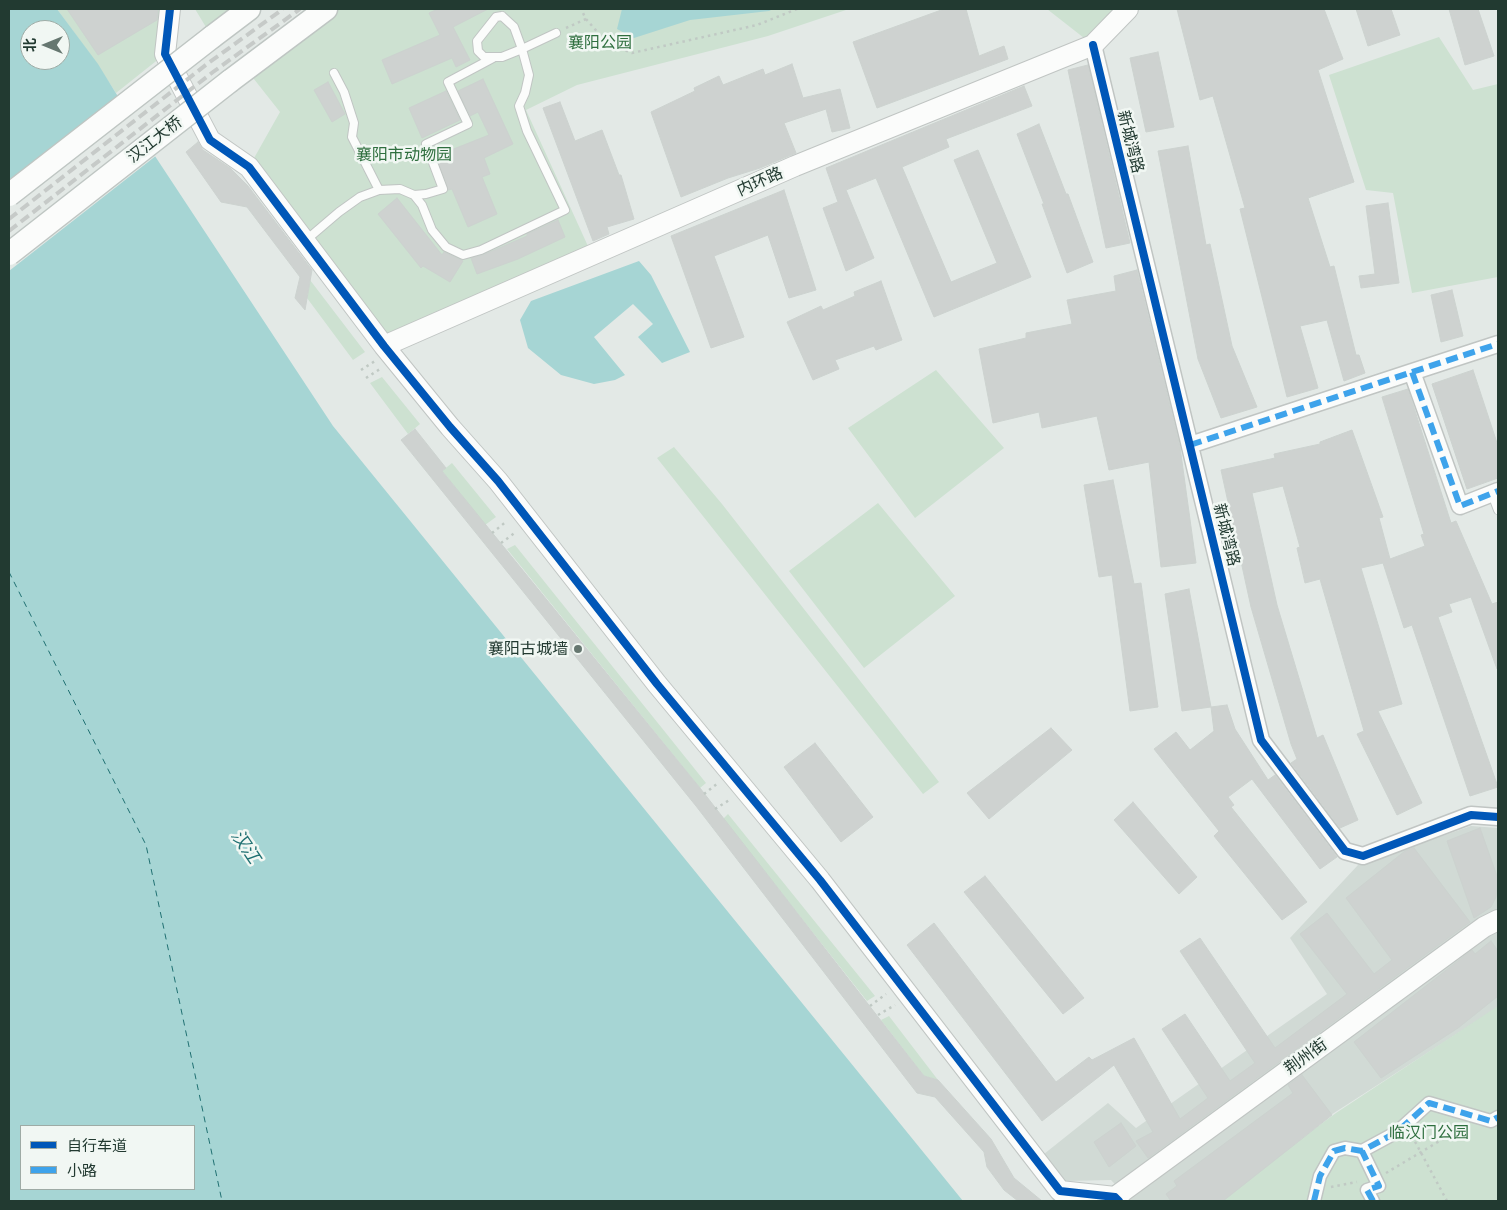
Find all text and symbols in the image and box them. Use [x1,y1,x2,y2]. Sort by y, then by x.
north arrow [20,20,70,70]
park label: 襄阳公园 [568,33,632,53]
text: 北 [22,38,39,52]
street label: 新城湾路 [1113,109,1147,175]
street label: 汉江大桥 [124,113,186,167]
park label: 襄阳市动物园 [356,145,452,165]
street label: 内环路 [734,163,786,201]
street label: 新城湾路 [1209,502,1243,568]
place label: 襄阳古城墙 [488,639,568,659]
marker: 襄阳古城墙 [572,643,584,655]
water label: 汉江 [226,826,264,868]
street label: 荆州街 [1281,1035,1331,1079]
park label: 临汉门公园 [1389,1123,1469,1143]
legend [20,1125,195,1190]
text: 自行车道 [67,1137,127,1155]
text: 小路 [67,1162,97,1180]

